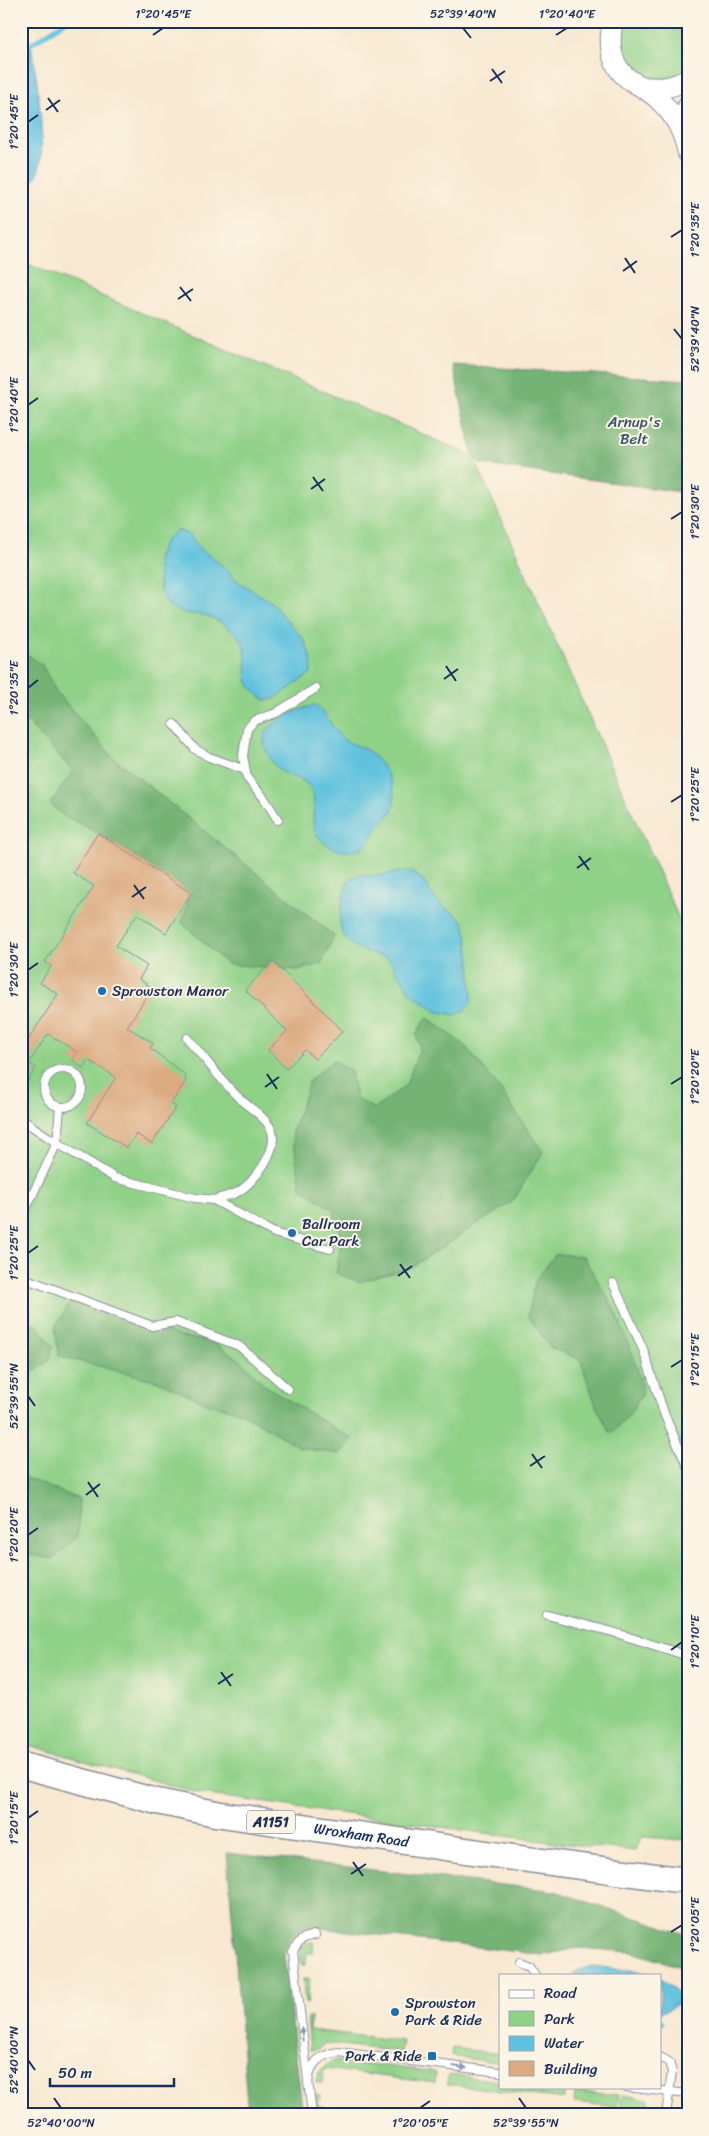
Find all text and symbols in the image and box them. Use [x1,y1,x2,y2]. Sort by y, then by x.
text: 1°20'45"E [135,3,192,25]
text: 52°39'40"N [430,3,497,25]
text: 1°20'40"E [539,3,596,25]
text: 1°20'45"E [3,93,25,150]
text: 1°20'35"E [684,201,706,257]
text: 52°39'40"N [684,305,706,372]
text: 1°20'40"E [3,376,25,433]
park label: Arnup's Belt [607,409,660,452]
text: 1°20'30"E [684,483,706,540]
text: 1°20'35"E [3,659,25,715]
text: 1°20'25"E [684,766,706,823]
text: 1°20'30"E [3,941,25,998]
place label: Sprowston Manor [112,978,229,1004]
marker: Sprowston Manor [96,985,108,997]
text: 1°20'20"E [684,1048,706,1105]
place label: Ballroom Car Park [302,1211,361,1254]
text: 1°20'25"E [3,1224,25,1281]
marker: Ballroom Car Park [286,1227,298,1239]
text: 1°20'15"E [684,1332,706,1387]
text: 52°39'55"N [3,1362,25,1429]
text: 1°20'20"E [3,1506,25,1563]
text: 1°20'10"E [684,1614,706,1669]
text: 1°20'15"E [3,1790,25,1845]
road number: A1151 [247,1810,295,1834]
street label: Wroxham Road [312,1815,412,1855]
text: 1°20'05"E [684,1896,706,1953]
legend [499,1974,662,2088]
text: Road [544,1980,577,2006]
place label: Sprowston Park & Ride [405,1990,482,2033]
marker: Sprowston Park & Ride [389,2006,401,2018]
text: Park [544,2006,575,2032]
text: 52°40'00"N [3,2026,25,2094]
one-way arrow [298,2026,306,2042]
text: Water [544,2030,584,2056]
place label: Park & Ride [345,2043,422,2069]
marker: Park & Ride [426,2050,438,2062]
scale bar [50,2056,174,2088]
text: Building [544,2056,598,2082]
text: 50 m [58,2060,93,2086]
one-way arrow [453,2063,469,2071]
text: 52°40'00"N [27,2112,95,2134]
text: 1°20'05"E [392,2112,449,2134]
text: 52°39'55"N [493,2112,560,2134]

